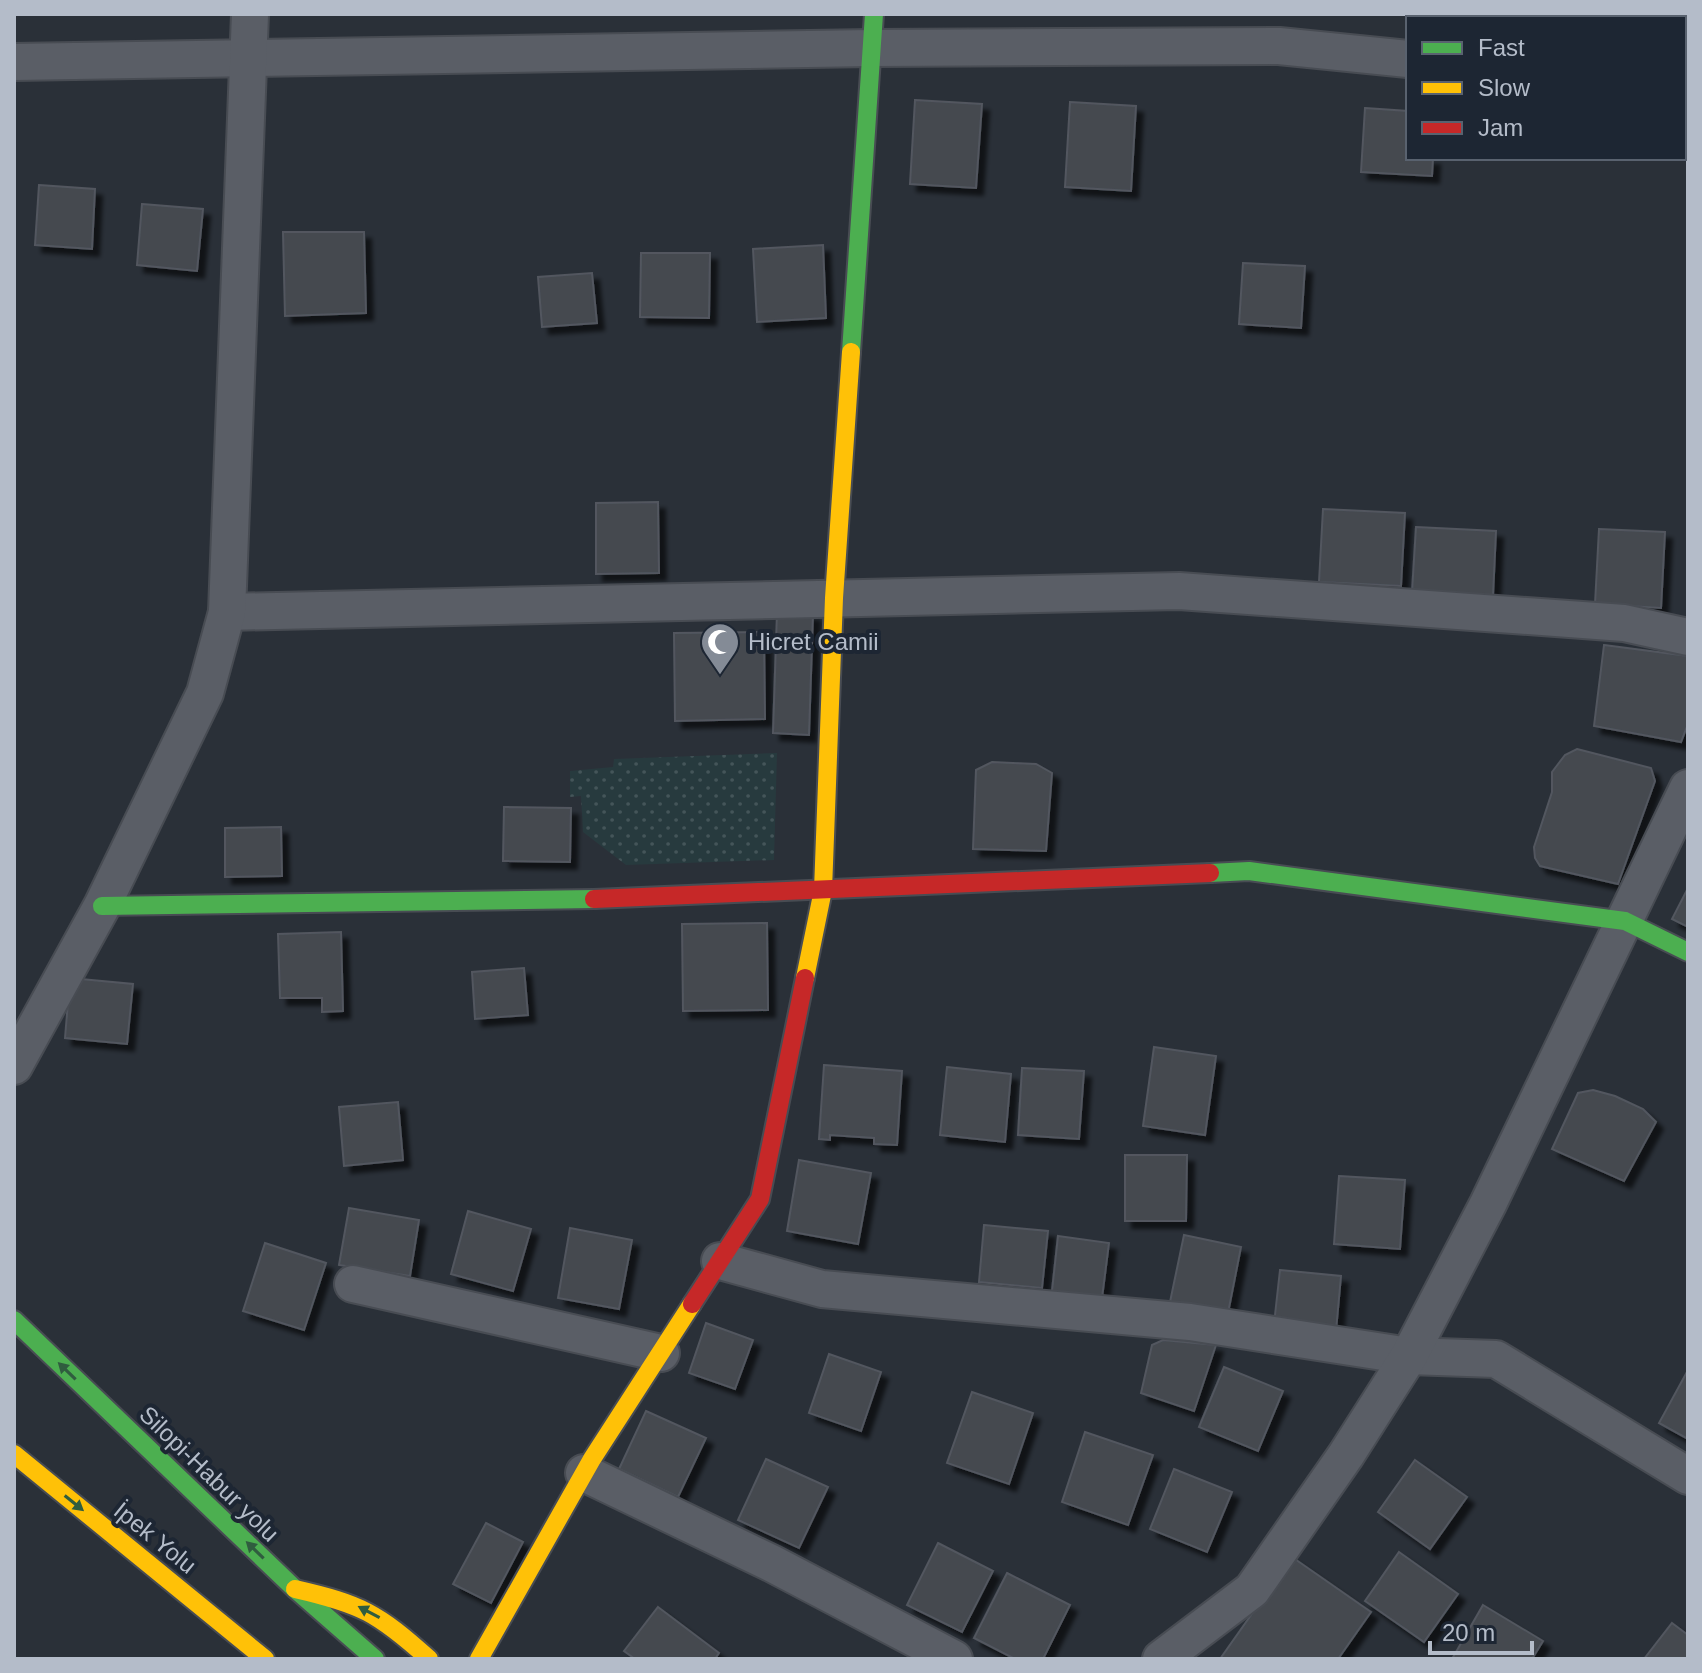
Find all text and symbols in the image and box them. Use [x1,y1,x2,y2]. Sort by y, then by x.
legend [1406,16,1686,160]
text: Fast [1478,34,1525,61]
text: Slow [1478,74,1531,101]
text: Jam [1478,114,1523,141]
mosque icon: Hicret Camii [699,621,741,676]
place label: Hicret Camii [748,628,879,655]
one-way arrow [58,1362,77,1380]
street label: Silopi-Habur yolu [134,1400,284,1547]
one-way arrow [64,1494,84,1511]
street label: İpek Yolu [109,1496,202,1579]
one-way arrow [246,1542,265,1560]
one-way arrow [357,1605,380,1618]
scale bar [1430,1605,1532,1655]
text: 20 m [1442,1619,1495,1646]

